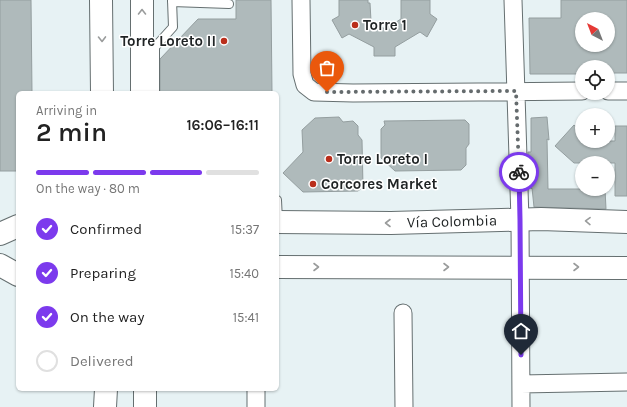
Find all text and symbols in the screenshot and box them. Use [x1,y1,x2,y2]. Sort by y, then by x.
one-way arrow [138,9,146,15]
north arrow [575,12,615,52]
map controls [575,12,615,196]
place label: Torre 1 [363,16,407,34]
marker: Torre 1 [350,20,360,30]
place label: Torre Loreto II [120,32,216,50]
one-way arrow [98,36,106,42]
marker: Torre Loreto II [219,36,229,46]
pin [310,51,344,92]
icon: bag [316,57,338,79]
button: locate [575,60,615,100]
text: Arriving in [36,103,97,118]
button: + [575,108,615,148]
text: 16:06–16:11 [186,116,259,134]
text: 2 min [36,117,107,148]
place label: Torre Loreto I [337,150,428,168]
courier [499,152,539,192]
marker: Torre Loreto I [324,154,334,164]
button: − [575,156,615,196]
icon: bike [508,161,530,183]
place label: Corcores Market [321,175,437,193]
marker: Corcores Market [308,179,318,189]
text: On the way · 80 m [36,181,140,196]
street label: Vía Colombia [407,211,497,232]
one-way arrow [585,216,591,225]
icon: check [36,218,58,240]
one-way arrow [385,219,391,227]
text: Confirmed [70,220,142,238]
text: 15:37 [231,222,259,237]
icon: check [36,262,58,284]
one-way arrow [313,263,319,271]
one-way arrow [443,263,449,271]
one-way arrow [573,263,579,271]
text: Preparing [70,264,136,282]
text: 15:40 [229,266,259,281]
icon: check [36,306,58,328]
text: On the way [70,308,144,326]
text: 15:41 [233,310,259,325]
pin [504,314,538,355]
icon: home [510,320,532,342]
text: Delivered [70,352,134,370]

